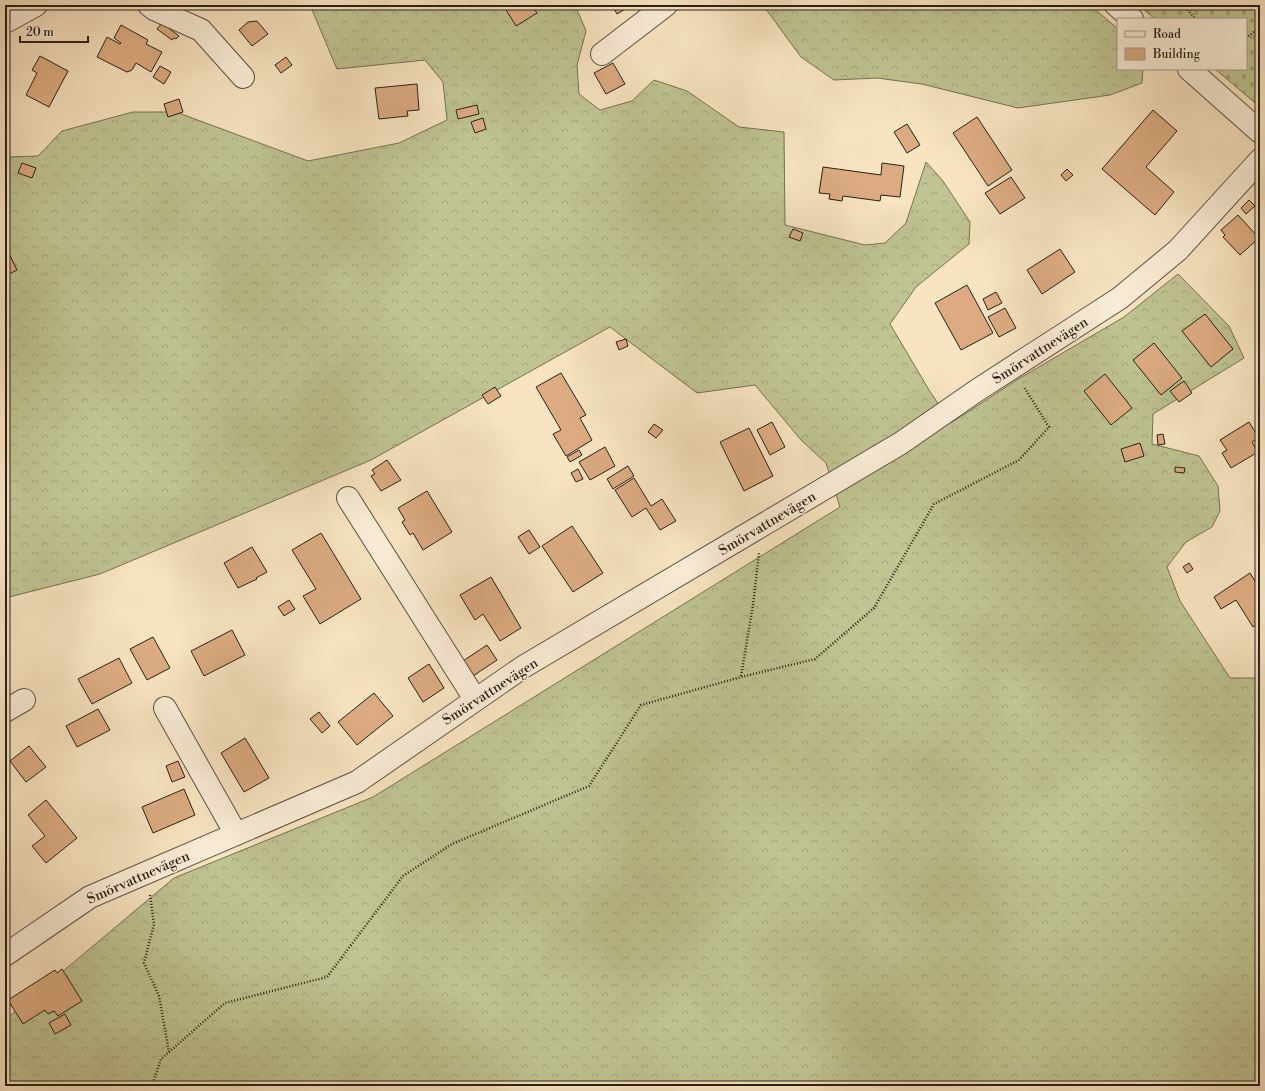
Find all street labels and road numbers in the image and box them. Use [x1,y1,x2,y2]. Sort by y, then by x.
street label: Smörvattnevägen [989,313,1092,388]
street label: Smörvattnevägen [716,487,820,560]
street label: Smörvattnevägen [439,654,542,729]
street label: Smörvattnevägen [84,847,193,909]

